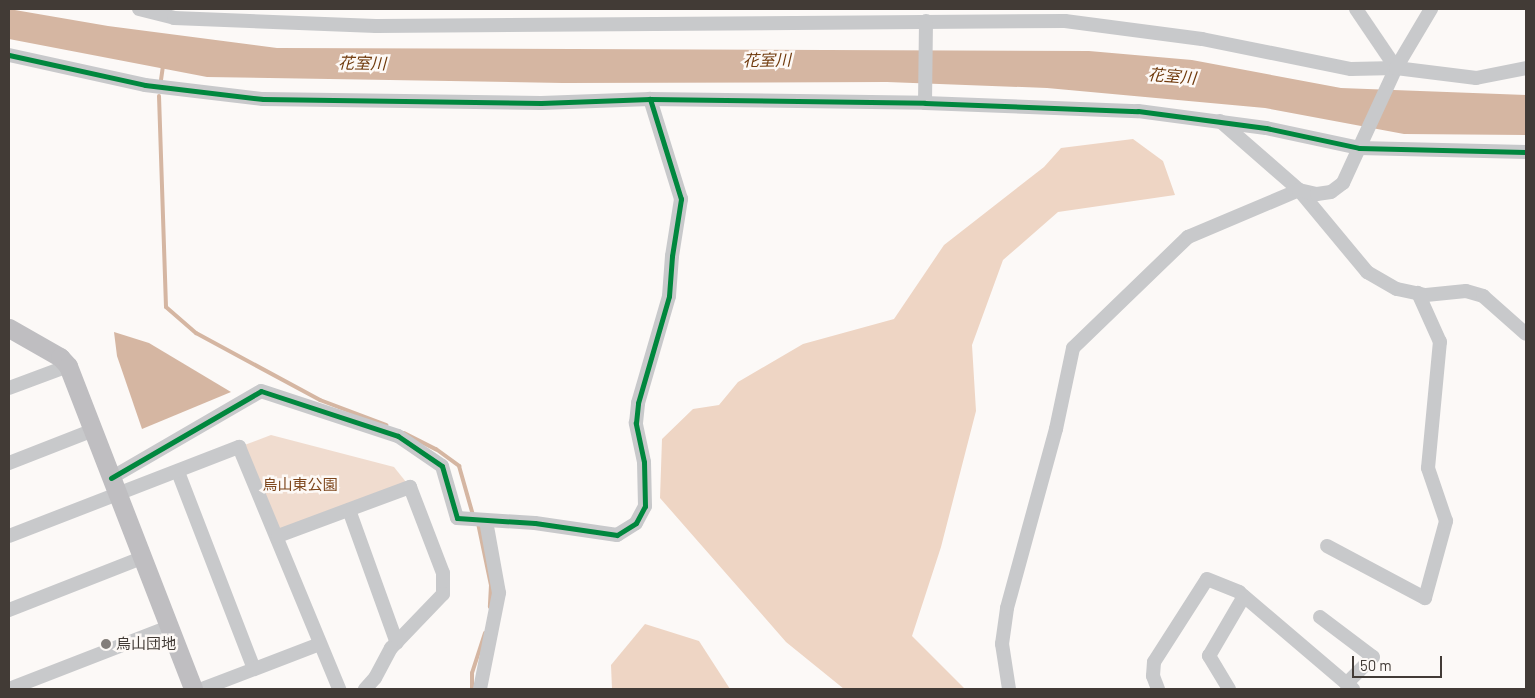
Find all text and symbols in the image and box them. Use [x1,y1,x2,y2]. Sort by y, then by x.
water label: 花室川 [743,50,791,70]
water label: 花室川 [338,53,386,73]
water label: 花室川 [1147,64,1197,88]
park label: 烏山東公園 [263,476,337,494]
place label: 烏山団地 [116,635,176,653]
marker: 烏山団地 [100,638,112,650]
scale bar [1355,646,1445,678]
text: 50 m [1360,656,1392,674]

